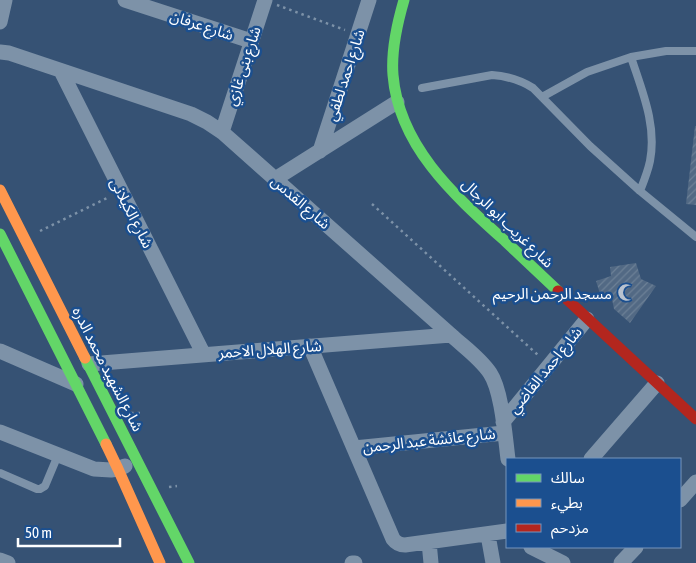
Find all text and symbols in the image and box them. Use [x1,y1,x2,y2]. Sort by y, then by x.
street label: شارع عرفان [167,7,236,47]
street label: شارع بنى غازي [222,24,268,109]
street label: شارع احمد لطفي [322,27,372,124]
street label: شارع القدس [266,172,334,235]
street label: شارع الكيلانى [104,175,157,253]
street label: شارع غريب ابو الرجال [456,175,557,274]
mosque icon: مسجد الرحمن الرحيم [616,283,636,303]
place label: مسجد الرحمن الرحيم [493,285,612,305]
street label: شارع الشهيد محمد الدره [66,304,147,436]
street label: شارع احمد القاضي [505,323,588,419]
street label: شارع الهلال الاحمر [217,337,323,365]
street label: شارع عائشة عبد الرحمن [362,425,497,459]
legend [506,458,681,548]
text: سالك [551,469,585,486]
text: بطيء [551,494,583,514]
scale bar [18,516,120,548]
text: مزدحم [551,519,589,539]
text: 50 m [25,524,52,541]

